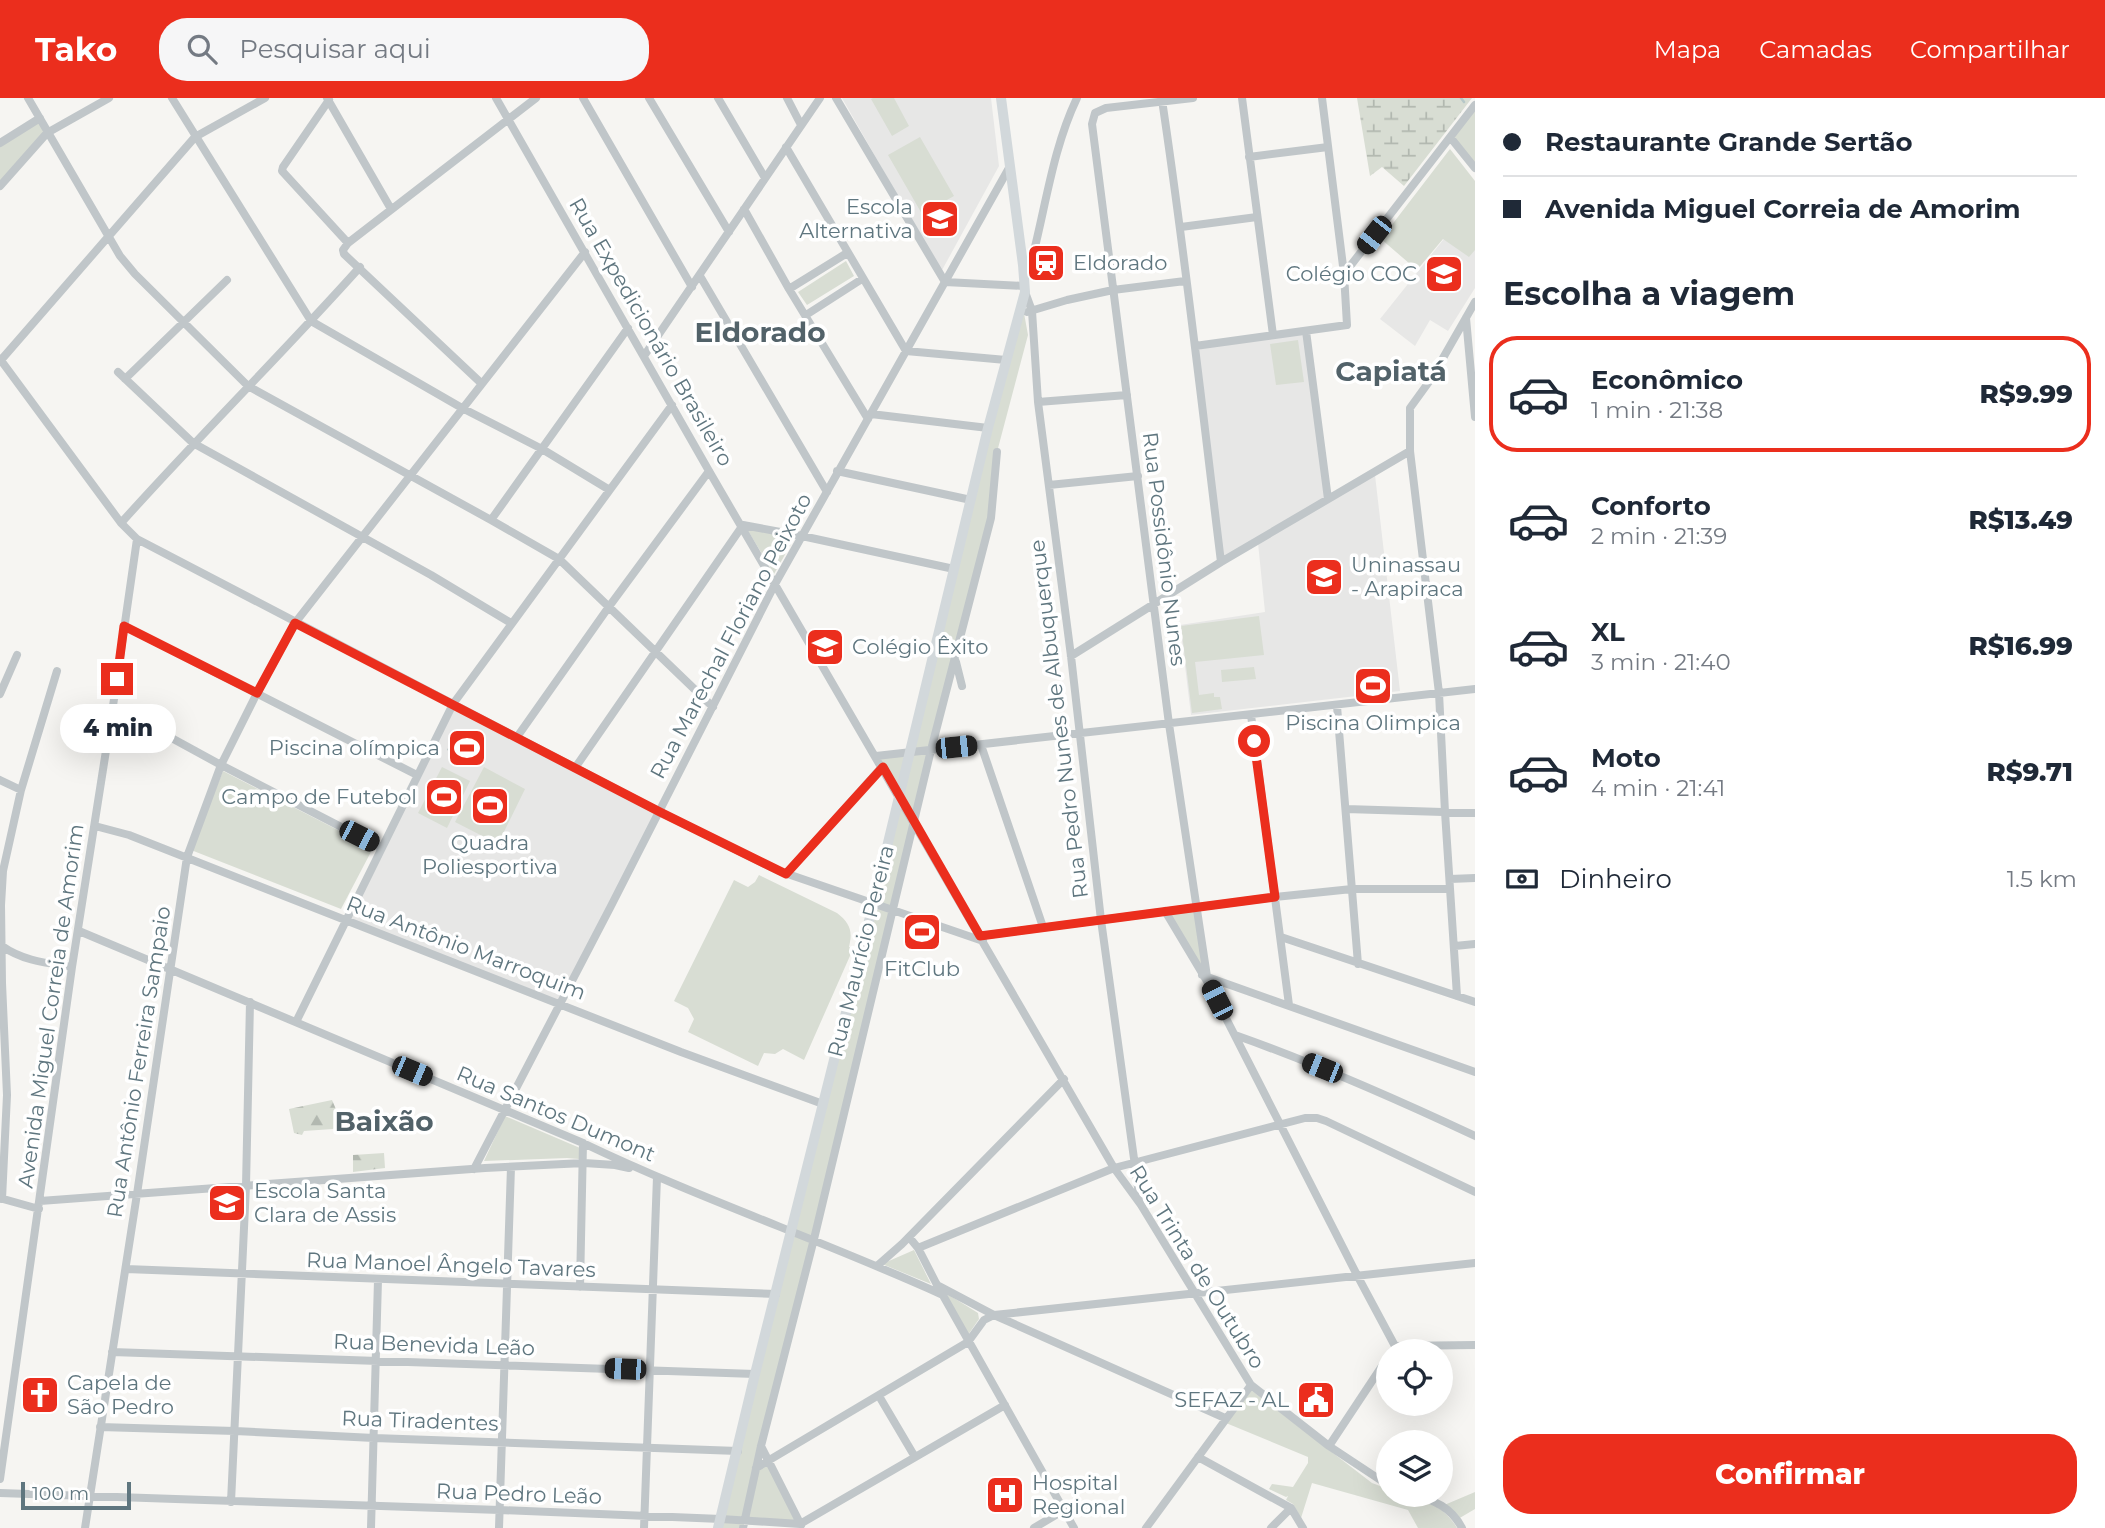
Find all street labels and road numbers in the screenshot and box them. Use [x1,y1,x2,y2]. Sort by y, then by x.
street label: Rua Expedicionário Brasileiro [564,193,739,470]
street label: Rua Possidônio Nunes [1138,431,1191,667]
street label: Rua Marechal Floriano Peixoto [644,489,817,783]
street label: Rua Pedro Nunes de Albuquerque [1024,538,1093,900]
street label: Avenida Miguel Correia de Amorim [13,822,88,1190]
street label: Rua Maurício Pereira [822,842,899,1059]
street label: Rua Antônio Marroquim [343,890,589,1005]
street label: Rua Antônio Ferreira Sampaio [102,904,175,1219]
street label: Rua Santos Dumont [453,1060,659,1167]
street label: Rua Trinta de Outubro [1124,1160,1270,1373]
street label: Rua Manoel Ângelo Tavares [306,1247,596,1282]
street label: Rua Benevida Leão [333,1328,535,1361]
street label: Rua Tiradentes [341,1405,499,1436]
street label: Rua Pedro Leão [436,1478,602,1509]

